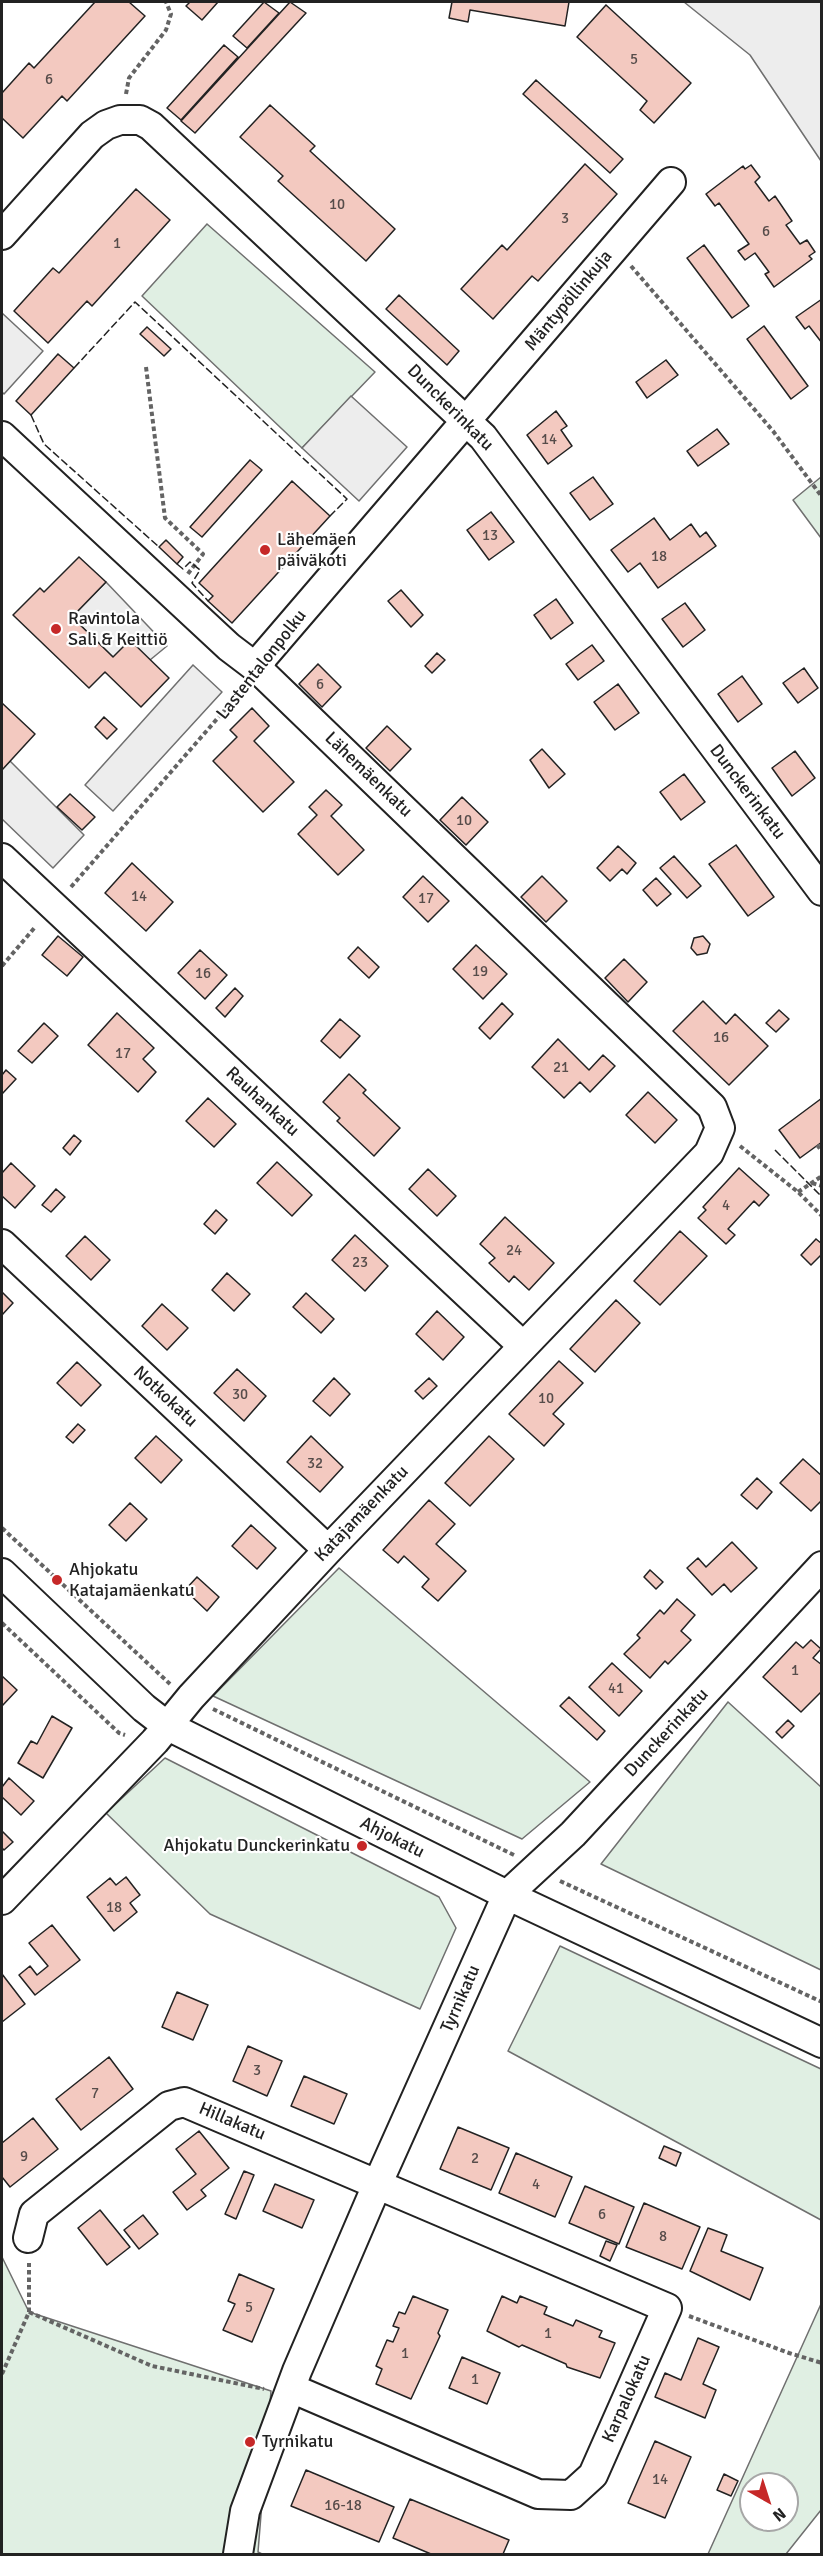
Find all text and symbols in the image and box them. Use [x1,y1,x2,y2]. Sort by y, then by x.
house number: 5 [630,51,638,69]
house number: 6 [45,71,53,89]
house number: 10 [329,196,345,214]
house number: 3 [561,210,569,228]
house number: 6 [762,223,770,241]
house number: 1 [113,235,121,253]
street label: Mäntypöllinkuja [521,246,617,356]
street label: Dunckerinkatu [402,360,498,456]
house number: 14 [541,431,557,449]
house number: 13 [482,527,498,545]
place label: Lähemäen päiväkoti [277,529,356,572]
marker: Lähemäen päiväkoti [258,543,272,557]
house number: 18 [651,548,667,566]
street label: Lastentalonpolku [212,606,312,724]
place label: Ravintola Sali & Keittiö [68,608,168,650]
marker: Ravintola Sali & Keittiö [49,622,63,636]
house number: 6 [316,676,324,694]
street label: Lähemäenkatu [320,728,416,822]
street label: Dunckerinkatu [704,740,790,844]
house number: 10 [456,812,472,830]
house number: 14 [131,888,147,906]
house number: 17 [418,890,434,908]
house number: 19 [472,963,488,981]
house number: 16 [195,965,211,983]
house number: 16 [713,1029,729,1047]
house number: 17 [115,1045,131,1063]
house number: 21 [553,1059,569,1077]
street label: Rauhankatu [221,1063,303,1141]
house number: 4 [722,1197,730,1215]
house number: 24 [506,1242,522,1260]
house number: 23 [352,1254,368,1272]
street label: Notkokatu [128,1362,202,1432]
house number: 30 [232,1386,248,1404]
house number: 10 [538,1390,554,1408]
house number: 32 [307,1455,323,1473]
street label: Katajamäenkatu [311,1461,413,1567]
place label: Ahjokatu Katajamäenkatu [69,1559,195,1602]
marker: Ahjokatu Katajamäenkatu [50,1573,64,1587]
house number: 1 [791,1662,799,1680]
house number: 41 [608,1680,624,1698]
street label: Dunckerinkatu [620,1684,714,1782]
street label: Ahjokatu [356,1813,428,1863]
place label: Ahjokatu Dunckerinkatu [164,1835,350,1857]
marker: Ahjokatu Dunckerinkatu [355,1839,369,1853]
house number: 18 [106,1899,122,1917]
street label: Tyrnikatu [437,1962,485,2036]
house number: 3 [253,2062,261,2080]
house number: 7 [91,2085,99,2103]
street label: Hillakatu [195,2098,269,2146]
house number: 9 [20,2148,28,2166]
house number: 2 [471,2150,479,2168]
house number: 4 [532,2176,540,2194]
house number: 6 [598,2206,606,2224]
house number: 8 [659,2228,667,2246]
house number: 5 [245,2299,253,2317]
house number: 1 [544,2325,552,2343]
house number: 1 [401,2345,409,2363]
street label: Karpalokatu [598,2352,656,2446]
house number: 1 [471,2371,479,2389]
place label: Tyrnikatu [262,2431,333,2453]
marker: Tyrnikatu [243,2435,257,2449]
house number: 14 [652,2471,668,2489]
north arrow [739,2472,799,2532]
house number: 16-18 [324,2497,362,2515]
text: N [768,2503,790,2526]

